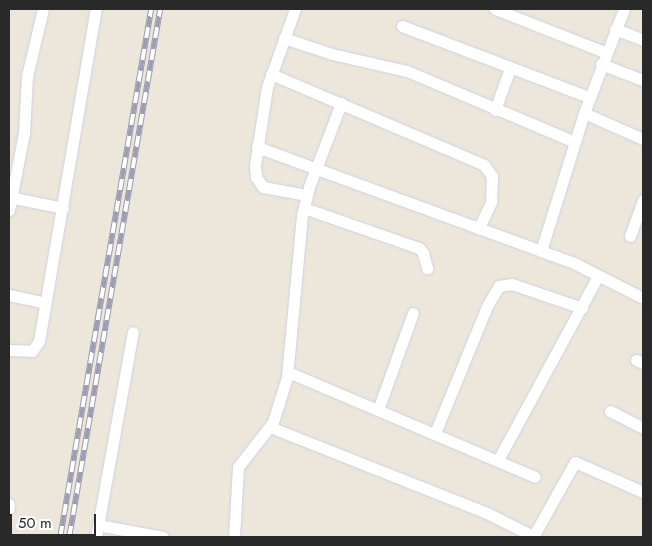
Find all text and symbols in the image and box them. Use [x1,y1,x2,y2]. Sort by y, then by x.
scale bar [12,504,99,536]
text: 50 m [18,512,52,534]

